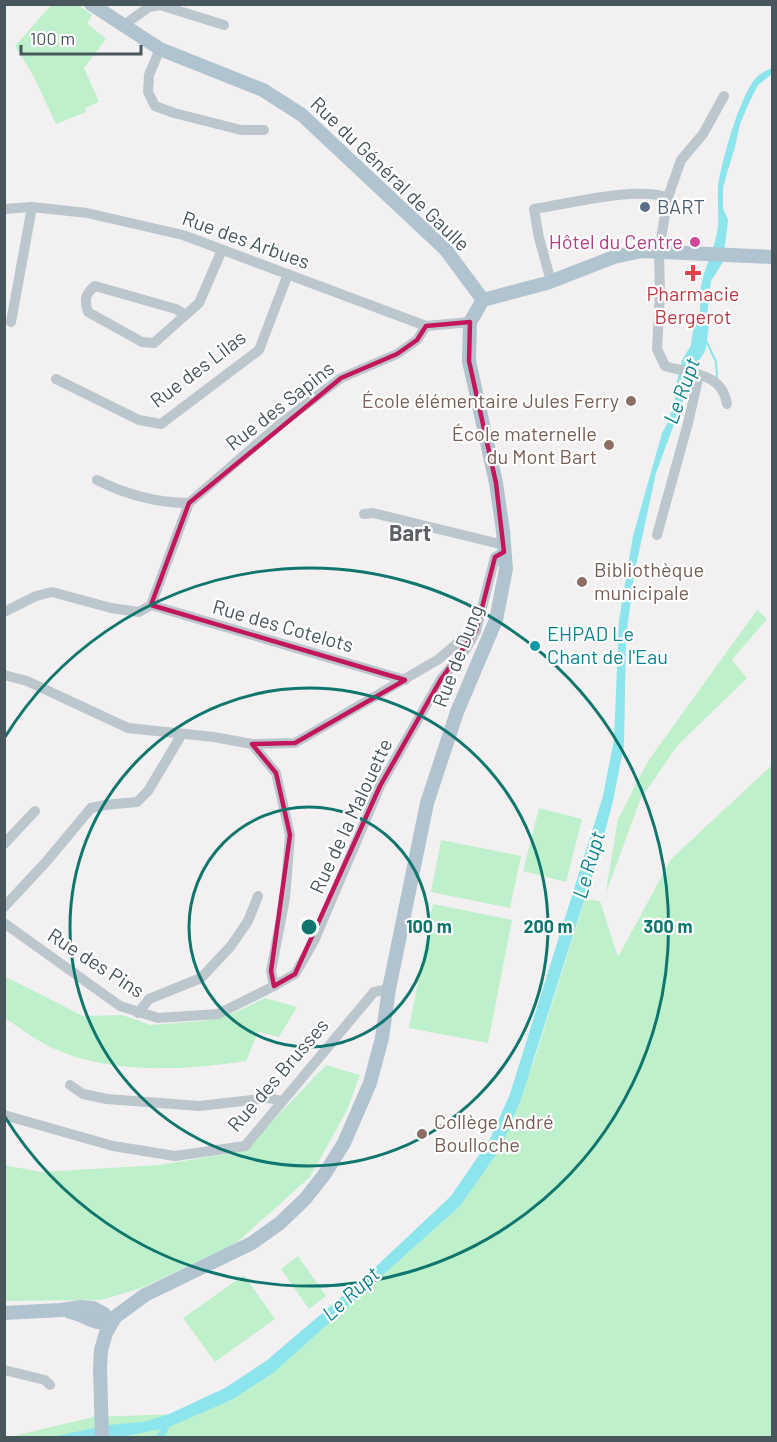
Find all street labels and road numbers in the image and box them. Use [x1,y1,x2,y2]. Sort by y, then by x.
street label: Rue du Général de Gaulle [306,91,475,256]
street label: Rue des Arbues [179,205,313,273]
street label: Rue des Lilas [145,324,250,412]
street label: Rue des Sapins [220,355,338,455]
street label: Rue des Cotelots [210,593,357,657]
street label: Rue de Dung [427,601,488,710]
street label: Rue de la Malouette [304,734,397,897]
street label: Rue des Pins [44,922,149,1002]
street label: Rue des Brusses [222,1013,333,1136]

